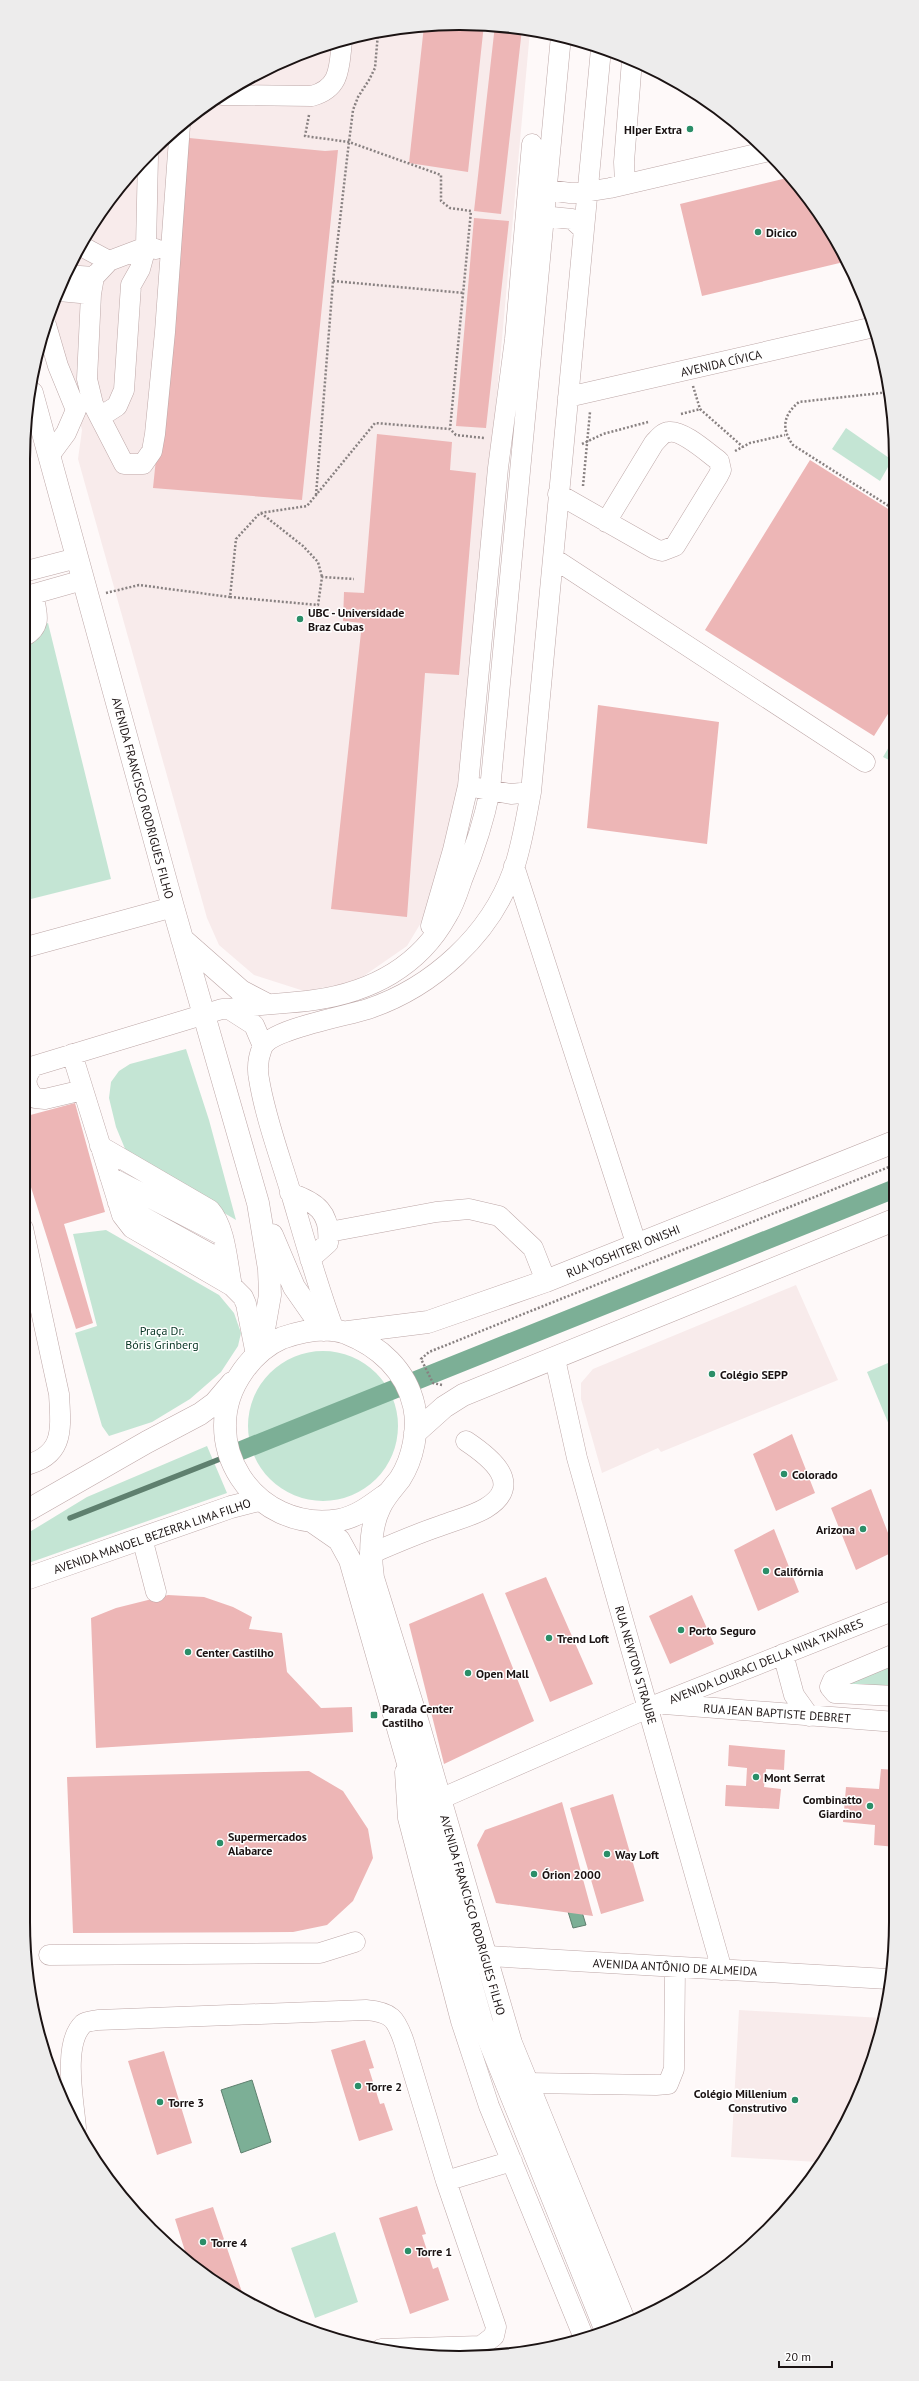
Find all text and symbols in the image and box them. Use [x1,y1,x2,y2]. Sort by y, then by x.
place label: HIper Extra [624,122,682,137]
marker: HIper Extra [685,124,695,134]
place label: Dicico [766,225,797,240]
marker: Dicico [753,227,763,237]
street label: AVENIDA CÍVICA [679,346,763,380]
place label: UBC - Universidade Braz Cubas [308,605,404,634]
marker: UBC - Universidade Braz Cubas [295,614,305,624]
street label: AVENIDA FRANCISCO RODRIGUES FILHO [109,696,177,900]
street label: RUA YOSHITERI ONISHI [564,1221,682,1281]
park label: Praça Dr. Bóris Grinberg [125,1323,199,1352]
place label: Colégio SEPP [720,1367,788,1382]
marker: Colégio SEPP [707,1369,717,1379]
place label: Colorado [792,1467,838,1482]
marker: Colorado [779,1469,789,1479]
street label: AVENIDA MANOEL BEZERRA LIMA FILHO [51,1495,253,1577]
place label: Arizona [816,1522,855,1537]
marker: Arizona [858,1524,868,1534]
place label: Califórnia [774,1564,824,1579]
marker: Califórnia [761,1566,771,1576]
street label: RUA NEWTON STRAUBE [612,1604,660,1726]
street label: AVENIDA LOURACI DELLA NINA TAVARES [667,1615,865,1707]
place label: Porto Seguro [689,1623,757,1638]
marker: Porto Seguro [676,1625,686,1635]
place label: Trend Loft [557,1631,610,1646]
marker: Trend Loft [544,1633,554,1643]
place label: Center Castilho [196,1645,274,1660]
marker: Center Castilho [183,1647,193,1657]
place label: Open Mall [476,1666,529,1681]
marker: Open Mall [463,1668,473,1678]
street label: RUA JEAN BAPTISTE DEBRET [703,1700,852,1726]
place label: Parada Center Castilho [382,1701,454,1730]
marker: Parada Center Castilho [369,1710,379,1720]
place label: Mont Serrat [764,1770,826,1785]
marker: Mont Serrat [751,1772,761,1782]
place label: Combinatto Giardino [803,1792,863,1821]
marker: Combinatto Giardino [865,1801,875,1811]
street label: AVENIDA FRANCISCO RODRIGUES FILHO [437,1813,509,2017]
place label: Supermercados Alabarce [228,1829,307,1858]
marker: Supermercados Alabarce [215,1838,225,1848]
place label: Way Loft [615,1847,660,1862]
marker: Way Loft [602,1849,612,1859]
place label: Órion 2000 [542,1867,601,1882]
marker: Órion 2000 [529,1869,539,1879]
street label: AVENIDA ANTÔNIO DE ALMEIDA [592,1955,758,1979]
place label: Torre 2 [366,2079,402,2094]
marker: Torre 2 [353,2081,363,2091]
place label: Colégio Millenium Construtivo [694,2086,788,2115]
place label: Torre 3 [168,2095,204,2110]
marker: Colégio Millenium Construtivo [790,2095,800,2105]
marker: Torre 3 [155,2097,165,2107]
place label: Torre 4 [211,2235,247,2250]
marker: Torre 4 [198,2237,208,2247]
place label: Torre 1 [416,2244,452,2259]
marker: Torre 1 [403,2246,413,2256]
scale bar [779,2343,832,2369]
text: 20 m [785,2349,811,2364]

